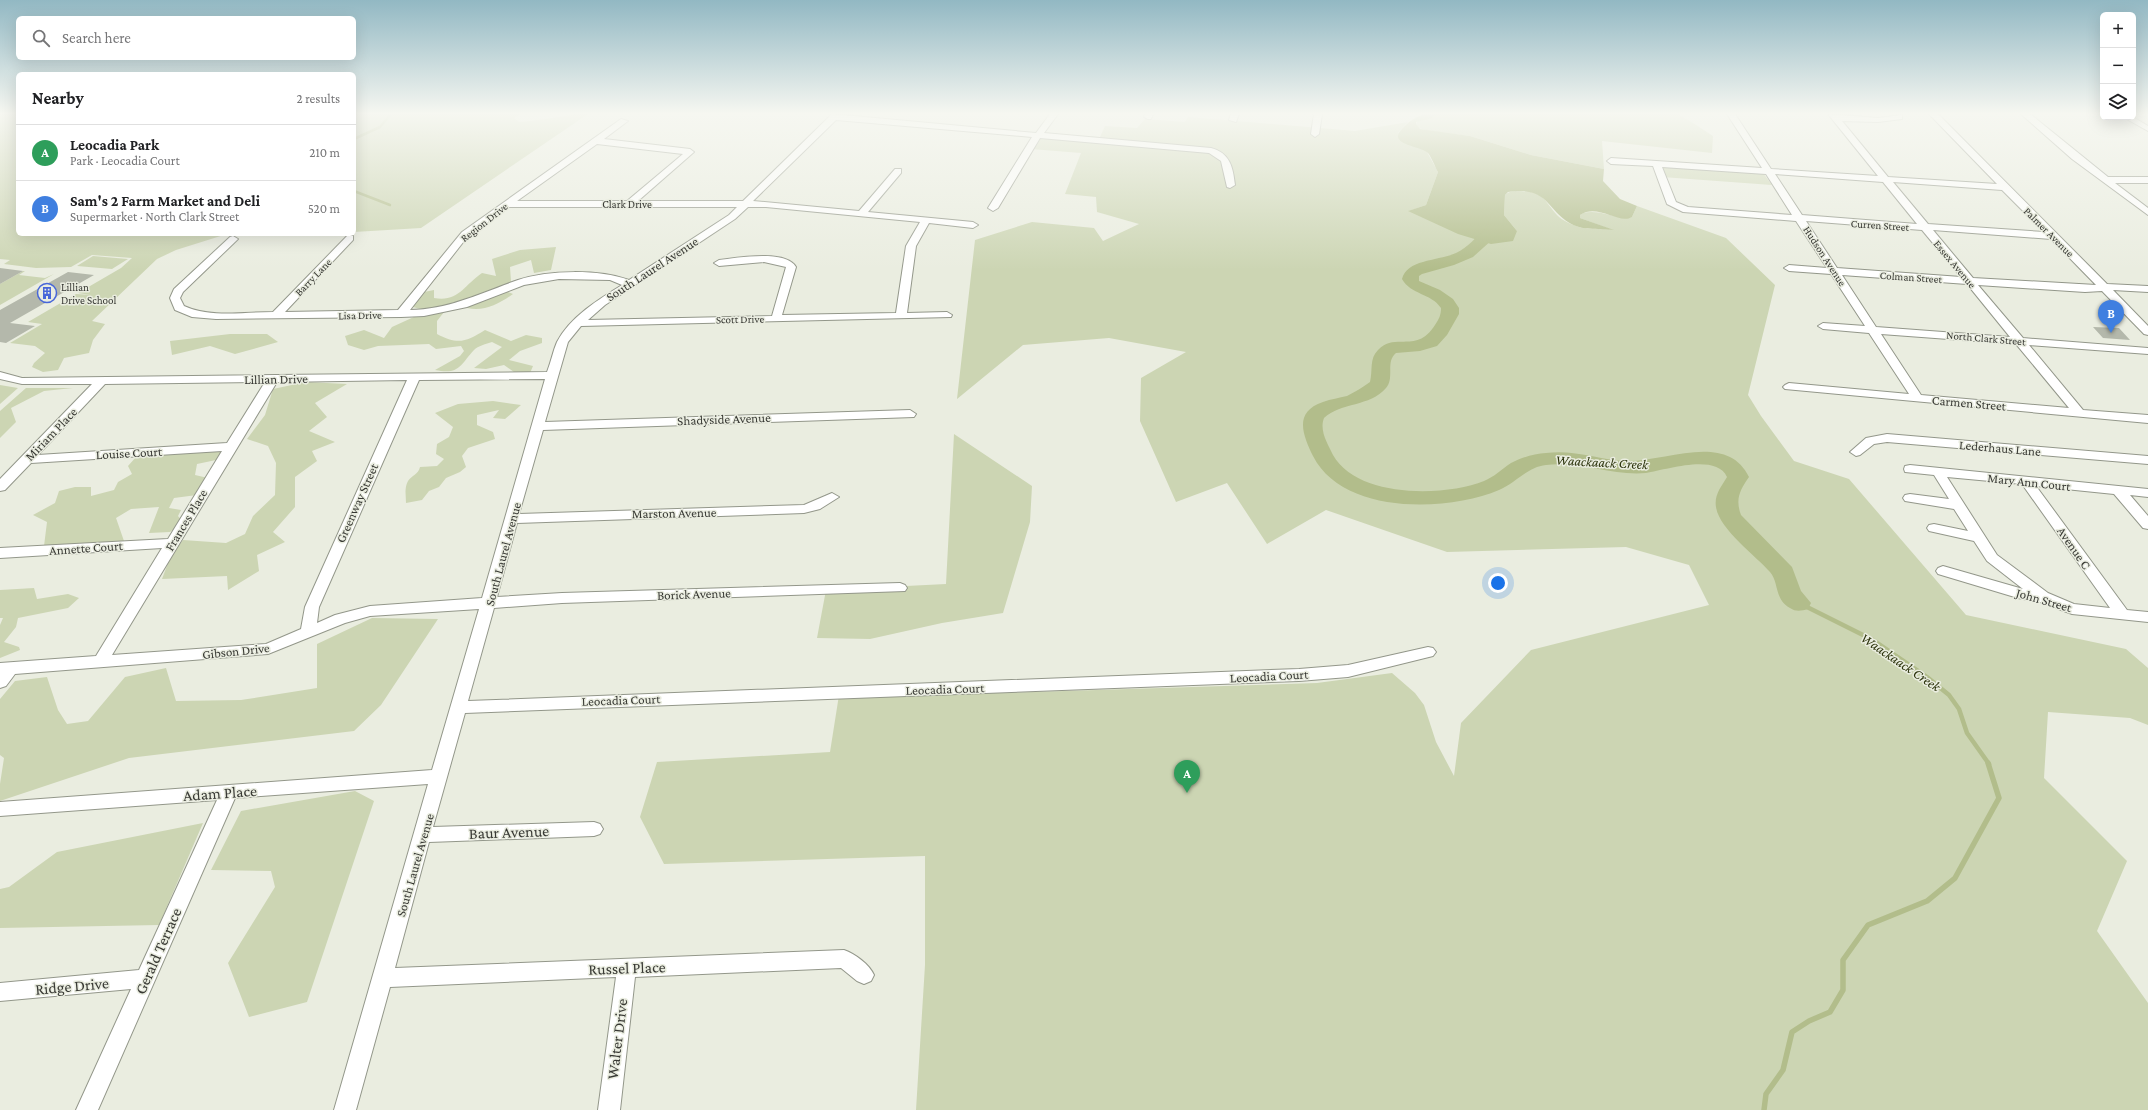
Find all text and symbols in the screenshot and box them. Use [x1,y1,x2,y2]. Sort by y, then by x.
map controls [2100,12,2136,120]
button: + [2100,12,2136,48]
search box [16,16,356,60]
icon: search [30,27,52,49]
text: Search here [62,30,131,46]
button: − [2100,48,2136,84]
button: layers [2100,84,2136,120]
text: Nearby [32,89,84,108]
text: 2 results [297,91,340,106]
text: Leocadia Park [70,137,159,153]
text: A [41,145,49,160]
text: 210 m [309,145,340,160]
text: Park · Leocadia Court [70,153,180,168]
text: Sam's 2 Farm Market and Deli [70,193,260,209]
street label: Clark Drive [602,198,652,210]
street label: Region Drive [458,200,511,245]
text: B [41,201,49,216]
text: 520 m [308,201,340,216]
street label: Palmer Avenue [2022,205,2076,259]
text: Supermarket · North Clark Street [70,209,239,224]
street label: Curren Street [1850,217,1910,233]
street label: Hudson Avenue [1801,224,1849,288]
street label: South Laurel Avenue [603,233,701,304]
street label: Essex Avenue [1931,238,1979,291]
street label: Barry Lane [292,256,335,299]
street label: Colman Street [1879,269,1943,285]
place label: Lillian Drive School [61,281,116,306]
building icon: Lillian Drive School [36,282,58,304]
pin: B [2098,300,2124,333]
street label: Lisa Drive [338,309,382,321]
street label: Scott Drive [716,313,764,325]
street label: North Clark Street [1946,329,2026,347]
street label: Lillian Drive [244,371,308,387]
street label: Carmen Street [1931,392,2007,414]
street label: Miriam Place [22,404,80,464]
street label: Shadyside Avenue [677,410,771,428]
street label: Lederhaus Lane [1959,437,2042,459]
street label: Louise Court [95,444,163,462]
water label: Waackaack Creek [1555,452,1650,472]
street label: Greenway Street [333,460,381,545]
street label: Mary Ann Court [1987,470,2072,494]
street label: Frances Place [162,486,210,554]
street label: South Laurel Avenue [482,500,524,607]
street label: Marston Avenue [631,505,717,521]
street label: Avenue C [2054,524,2094,572]
street label: Annette Court [49,538,124,558]
your location [1488,573,1508,593]
street label: Borick Avenue [657,585,731,603]
street label: John Street [2014,585,2074,615]
water label: Waackaack Creek [1858,629,1945,695]
street label: Gibson Drive [202,640,271,662]
street label: Leocadia Court [1229,666,1309,686]
street label: Leocadia Court [905,680,985,698]
street label: Leocadia Court [581,691,661,709]
pin: A [1174,760,1200,793]
street label: Adam Place [182,782,258,804]
street label: South Laurel Avenue [393,811,437,918]
street label: Baur Avenue [469,822,549,842]
street label: Gerald Terrace [131,905,185,997]
street label: Russel Place [588,958,666,978]
street label: Ridge Drive [34,974,110,999]
street label: Walter Drive [604,998,630,1080]

